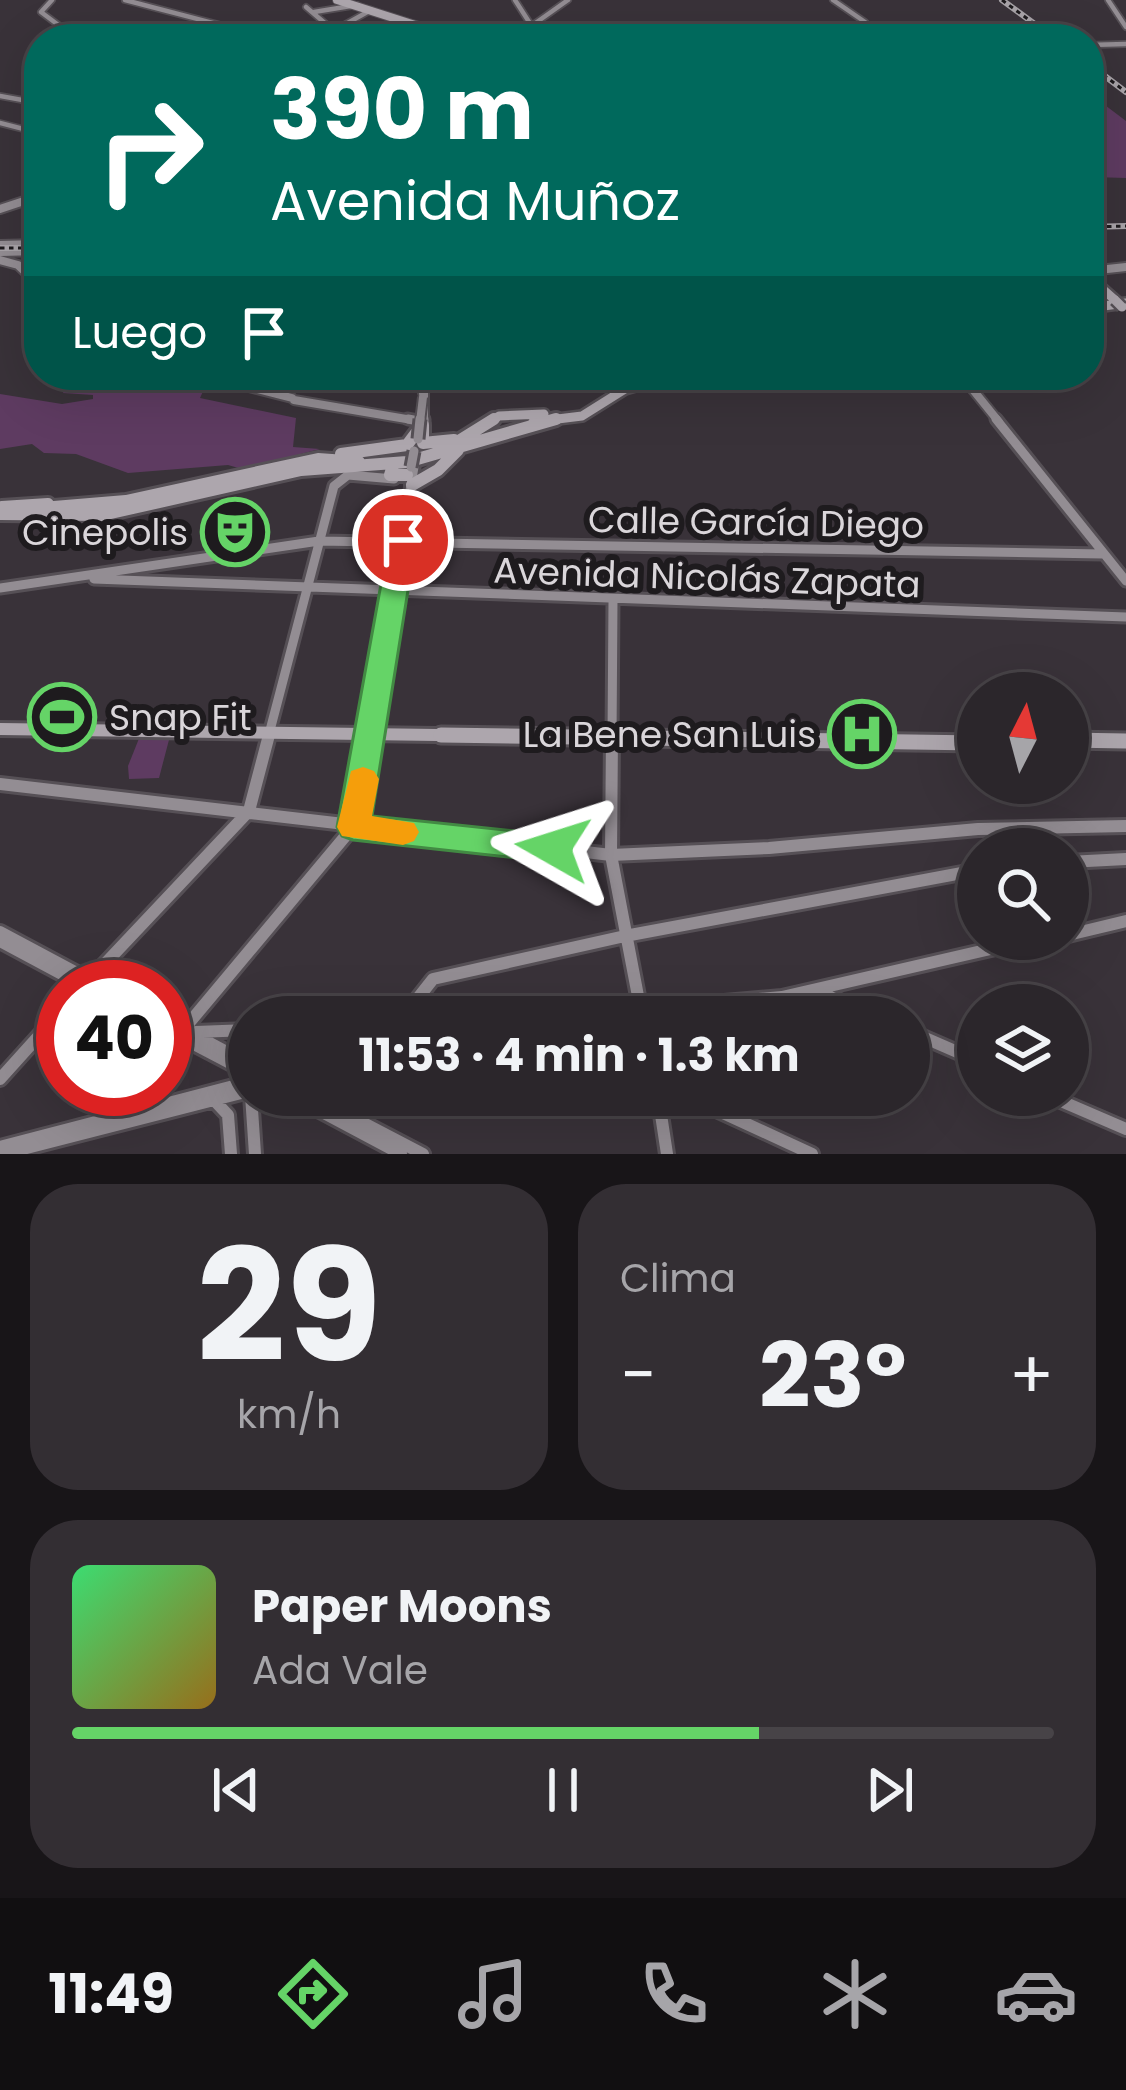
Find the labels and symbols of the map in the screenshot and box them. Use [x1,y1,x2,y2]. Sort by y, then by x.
pin [352,489,454,591]
street label: Calle García Diego [587,494,925,551]
theatre icon: Cinepolis [200,497,270,567]
place label: Cinepolis [22,507,188,558]
street label: Avenida Nicolás Zapata [492,545,922,610]
north arrow [957,672,1089,804]
sports icon: Snap Fit [27,682,97,752]
place label: Snap Fit [109,692,252,743]
hospital icon: La Bene San Luis [827,699,897,769]
place label: La Bene San Luis [523,709,816,760]
position arrow [490,785,616,911]
speed limit sign: 40 [36,960,192,1116]

